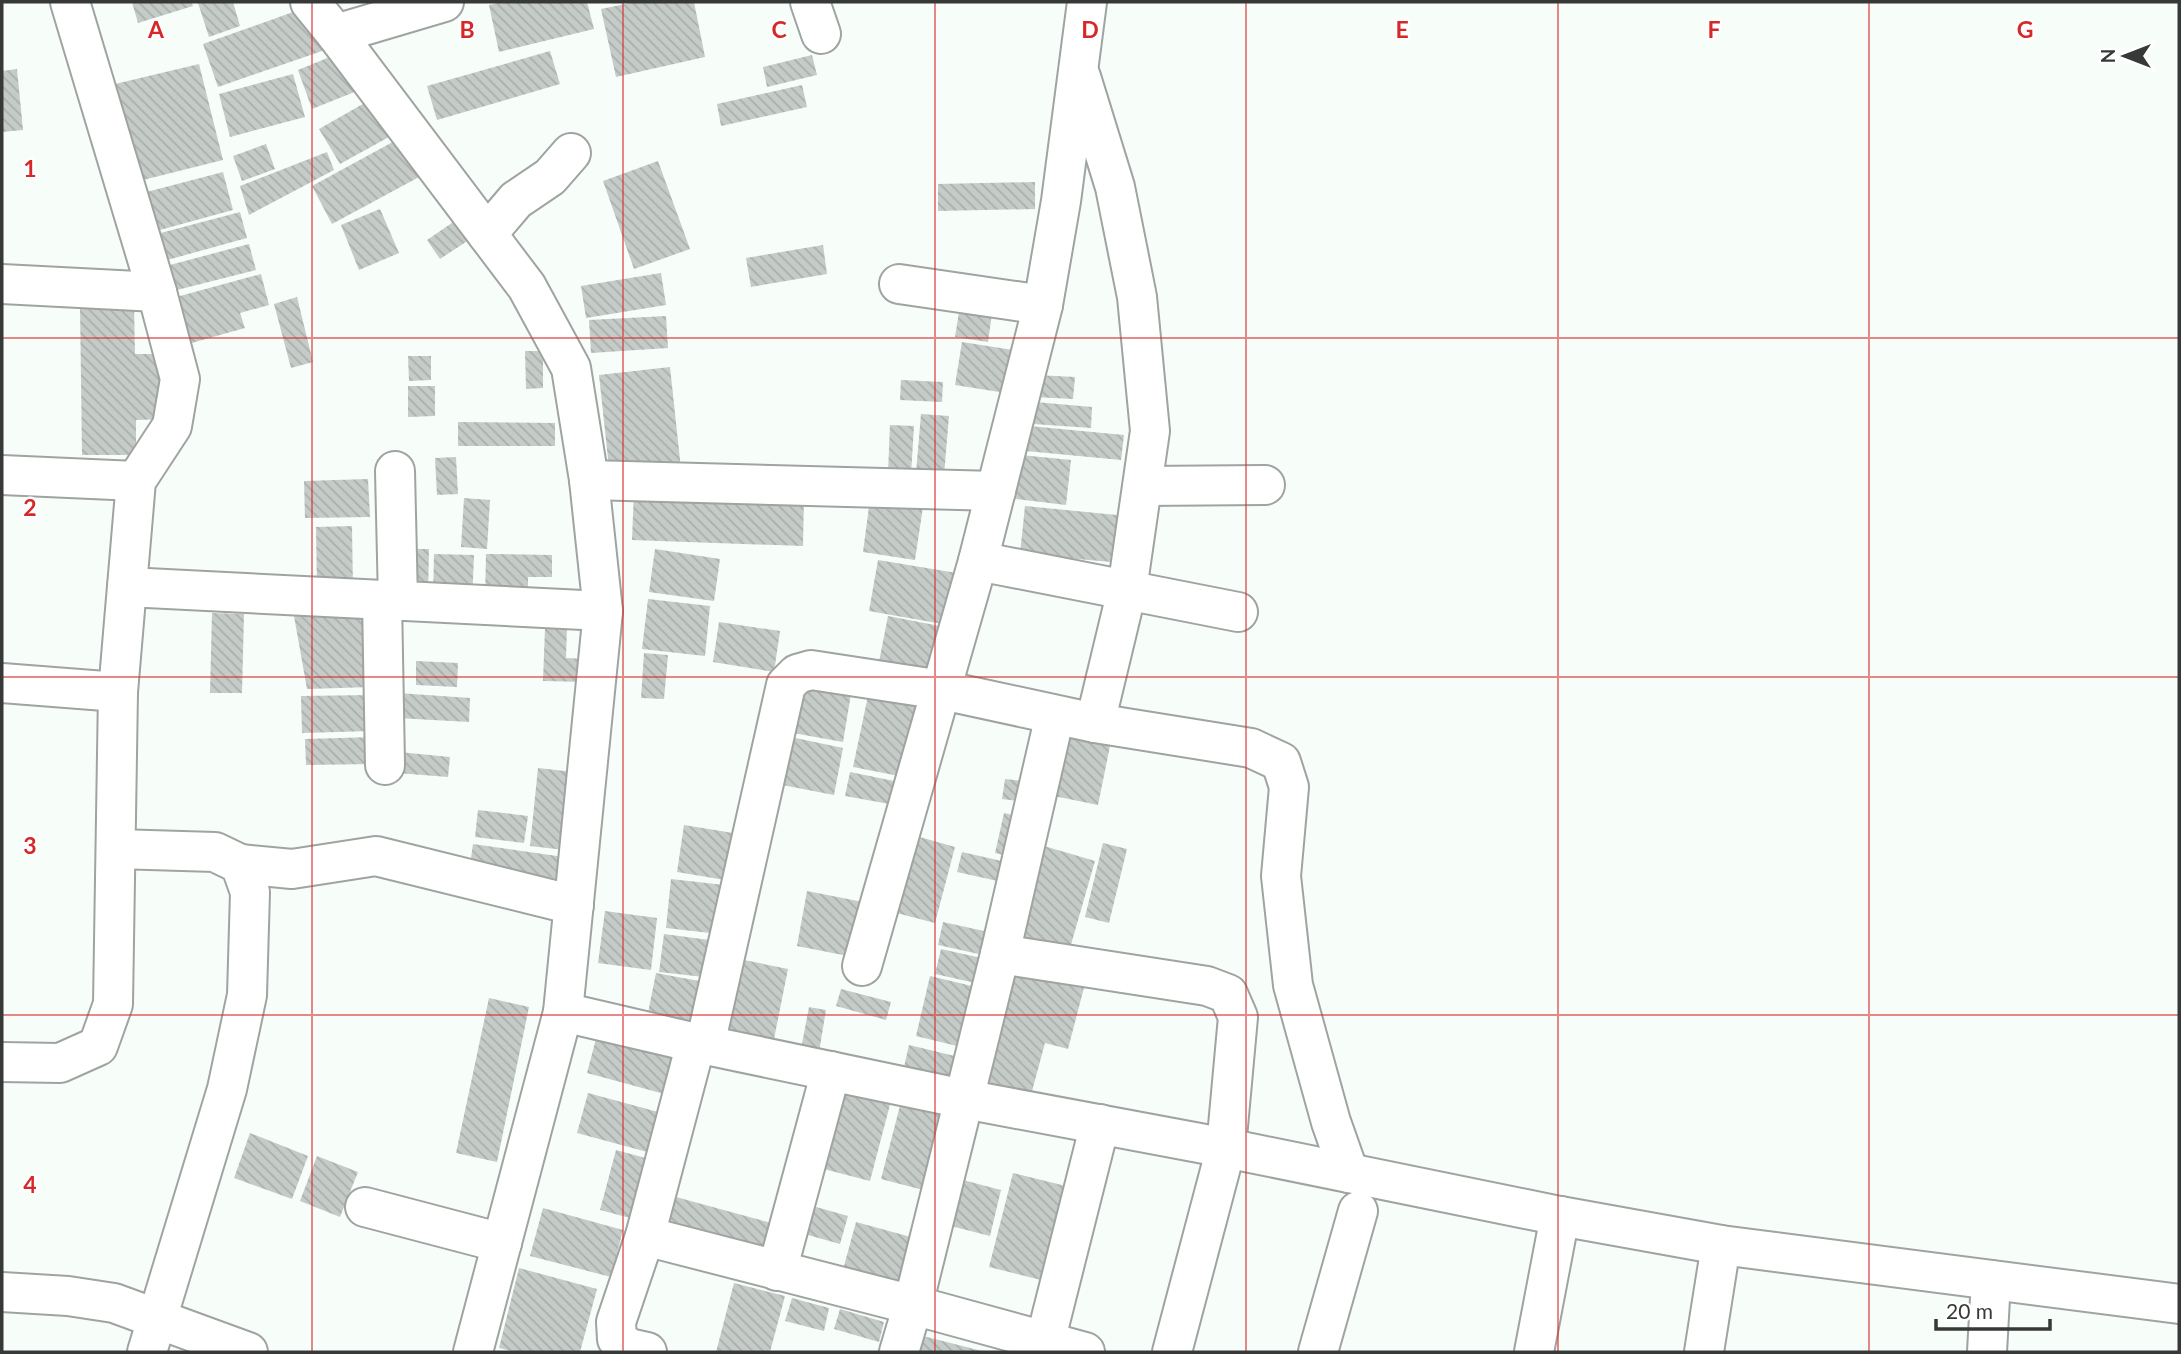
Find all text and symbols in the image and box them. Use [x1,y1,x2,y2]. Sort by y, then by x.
text: A [147,15,165,43]
text: B [459,15,475,43]
text: C [771,15,787,43]
text: D [1081,15,1099,43]
text: E [1395,15,1409,43]
text: F [1707,15,1721,43]
text: G [2017,15,2033,43]
north arrow [2090,21,2160,91]
text: N [2096,49,2119,63]
text: 1 [23,154,37,182]
text: 2 [23,493,37,521]
text: 3 [23,831,37,859]
text: 4 [23,1170,37,1198]
scale bar [1936,1288,2050,1332]
text: 20 m [1946,1298,1993,1323]

